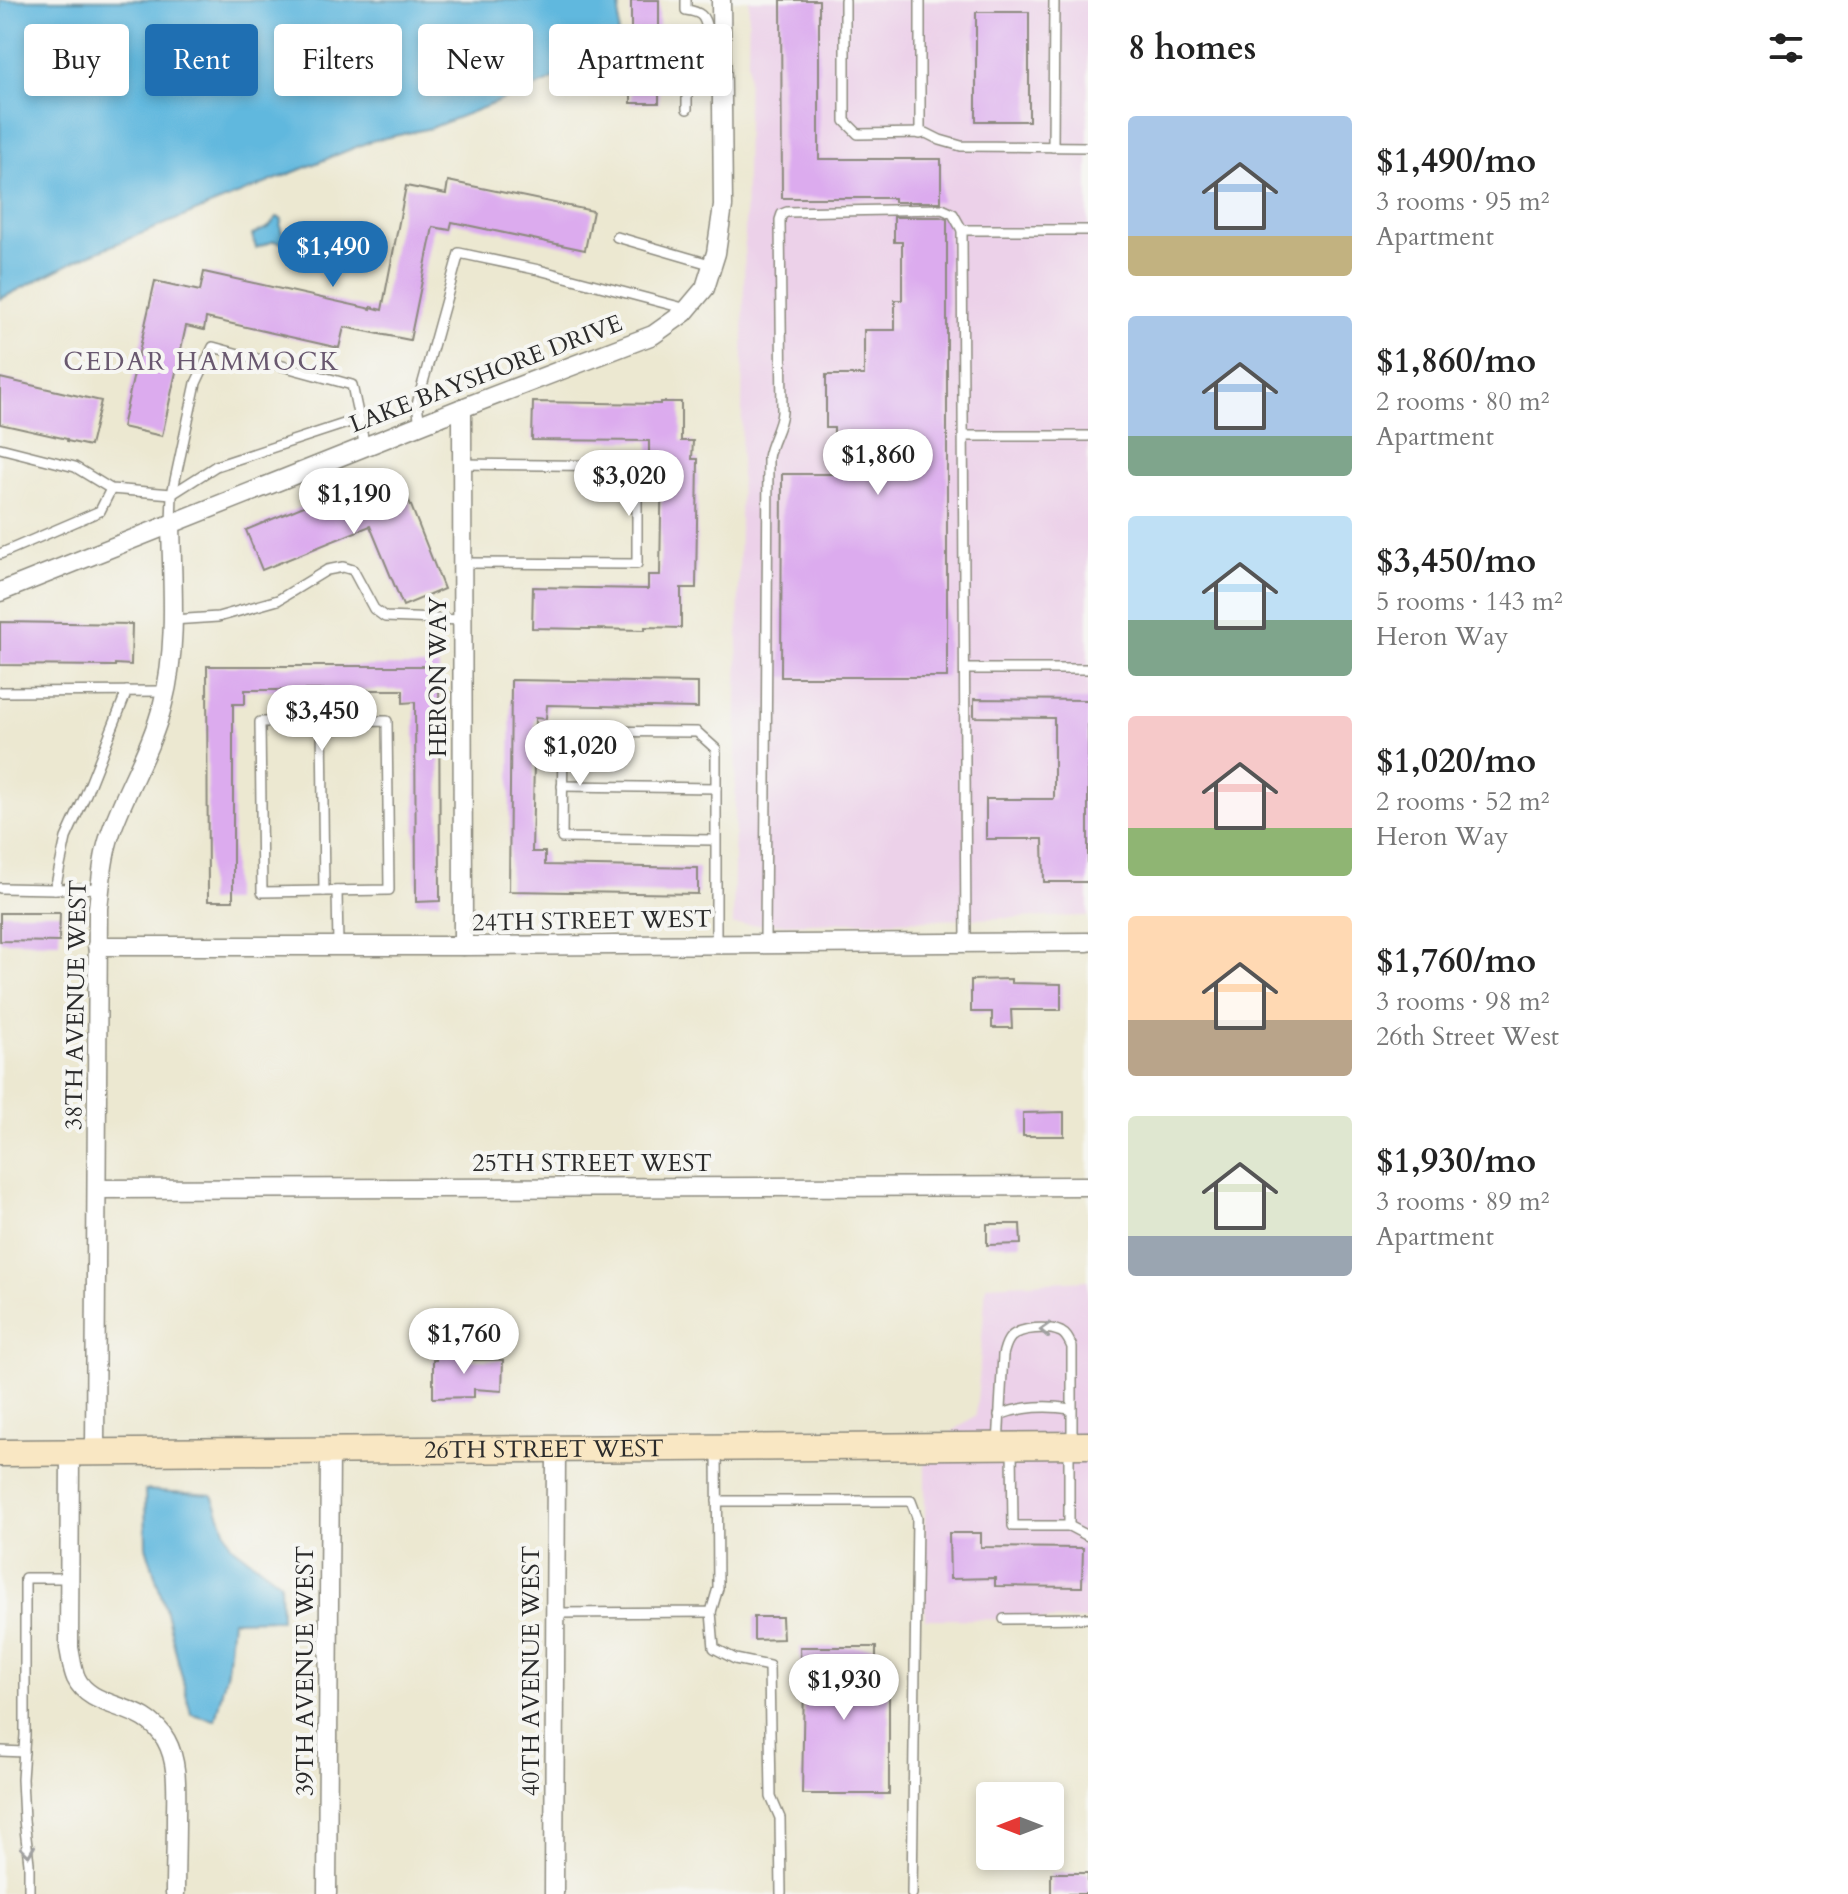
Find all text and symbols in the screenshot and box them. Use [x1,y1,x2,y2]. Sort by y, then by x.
chip: Buy [24,24,129,96]
chip: Rent [145,24,258,96]
chip: Filters [274,24,402,96]
chip: New [418,24,533,96]
chip: Apartment [549,24,732,96]
text: 8 homes [1128,25,1256,71]
icon: filters [1764,26,1808,70]
text: $1,490/mo [1376,138,1536,184]
icon: home [1192,148,1288,244]
text: 3 rooms · 95 m² [1376,184,1549,219]
text: Apartment [1376,219,1494,254]
pin: $1,490 [268,221,398,289]
text: $1,490 [296,229,370,264]
street label: LAKE BAYSHORE DRIVE [345,307,627,441]
text: $1,860/mo [1376,338,1536,384]
district label: CEDAR HAMMOCK [63,344,341,379]
icon: home [1192,348,1288,444]
text: 2 rooms · 80 m² [1376,384,1549,419]
text: Apartment [1376,419,1494,454]
pin: $1,860 [813,429,943,497]
text: $1,860 [841,437,915,472]
pin: $3,020 [564,450,694,518]
text: $3,020 [592,458,666,493]
pin: $1,190 [289,468,419,536]
text: $1,190 [317,476,391,511]
text: $3,450/mo [1376,538,1536,584]
icon: home [1192,548,1288,644]
text: 5 rooms · 143 m² [1376,584,1563,619]
street label: HERON WAY [422,597,455,757]
text: Heron Way [1376,619,1509,654]
pin: $3,450 [257,685,387,753]
text: $3,450 [285,693,359,728]
pin: $1,020 [515,720,645,788]
text: $1,020 [543,728,617,763]
text: $1,020/mo [1376,738,1536,784]
icon: home [1192,748,1288,844]
text: 2 rooms · 52 m² [1376,784,1549,819]
text: Heron Way [1376,819,1509,854]
street label: 38TH AVENUE WEST [57,879,95,1131]
street label: 24TH STREET WEST [472,902,712,940]
text: $1,760/mo [1376,938,1536,984]
icon: home [1192,948,1288,1044]
text: 3 rooms · 98 m² [1376,984,1549,1019]
text: 26th Street West [1376,1019,1559,1054]
text: $1,930/mo [1376,1138,1536,1184]
street label: 25TH STREET WEST [472,1147,712,1180]
icon: home [1192,1148,1288,1244]
text: 3 rooms · 89 m² [1376,1184,1549,1219]
text: Apartment [1376,1219,1494,1254]
pin: $1,760 [399,1308,529,1376]
text: $1,760 [427,1316,501,1351]
one-way arrow [1038,1322,1051,1339]
street label: 26TH STREET WEST [424,1432,664,1466]
street label: 39TH AVENUE WEST [289,1546,322,1796]
street label: 40TH AVENUE WEST [515,1546,548,1796]
pin: $1,930 [779,1654,909,1722]
text: $1,930 [807,1662,881,1697]
north arrow [976,1782,1064,1870]
map controls [976,1782,1064,1870]
one-way arrow [19,1845,36,1858]

